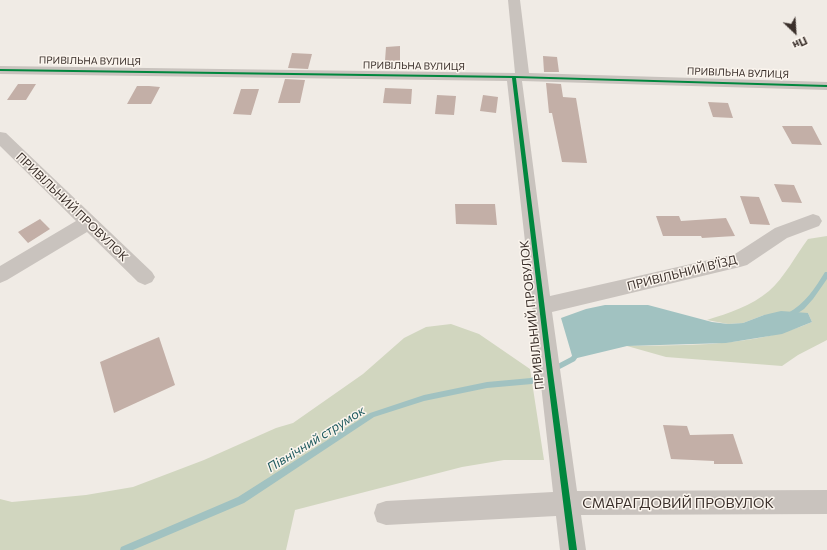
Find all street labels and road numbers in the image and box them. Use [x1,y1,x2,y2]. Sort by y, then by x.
street label: ПРИВІЛЬНА ВУЛИЦЯ [39,54,141,68]
street label: ПРИВІЛЬНА ВУЛИЦЯ [363,59,465,73]
street label: ПРИВІЛЬНА ВУЛИЦЯ [687,65,789,81]
street label: ПРИВІЛЬНИЙ ПРОВУЛОК [13,150,131,264]
street label: ПРИВІЛЬНИЙ ПРОВУЛОК [517,240,547,390]
street label: ПРИВІЛЬНИЙ В’ЇЗД [626,252,738,294]
street label: СМАРАГДОВИЙ ПРОВУЛОК [582,495,774,511]

